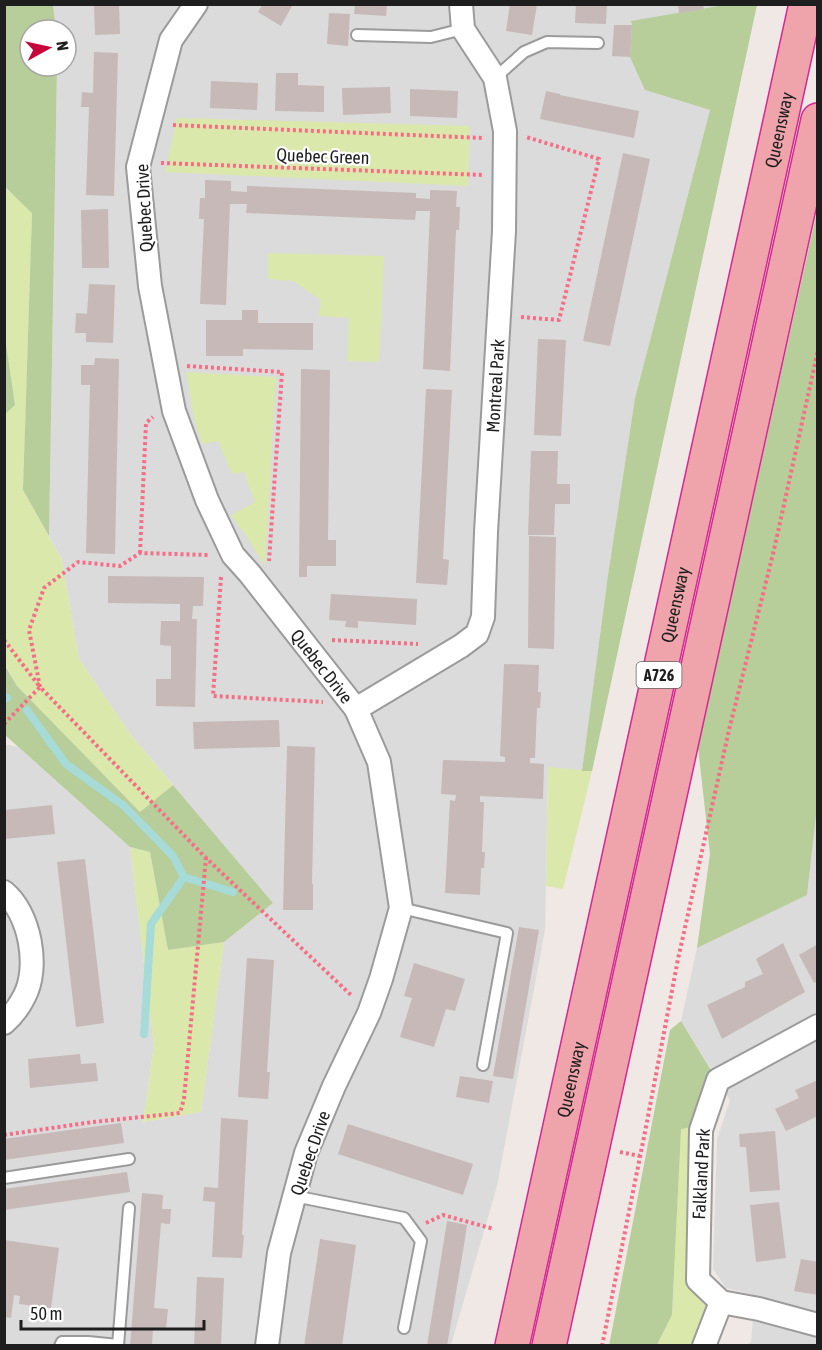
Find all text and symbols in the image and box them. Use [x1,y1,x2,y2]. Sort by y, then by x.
north arrow [18,18,78,78]
text: N [53,40,72,52]
street label: Queensway [760,90,797,170]
street label: Quebec Green [276,144,370,168]
street label: Quebec Drive [131,163,157,253]
street label: Montreal Park [481,338,508,433]
street label: Queensway [656,565,693,644]
street label: Quebec Drive [287,625,358,707]
road number: A726 [636,662,682,688]
street label: Queensway [552,1039,589,1119]
street label: Quebec Drive [286,1108,334,1198]
street label: Falkland Park [688,1128,714,1220]
scale bar [21,1293,204,1331]
text: 50 m [30,1303,62,1324]

